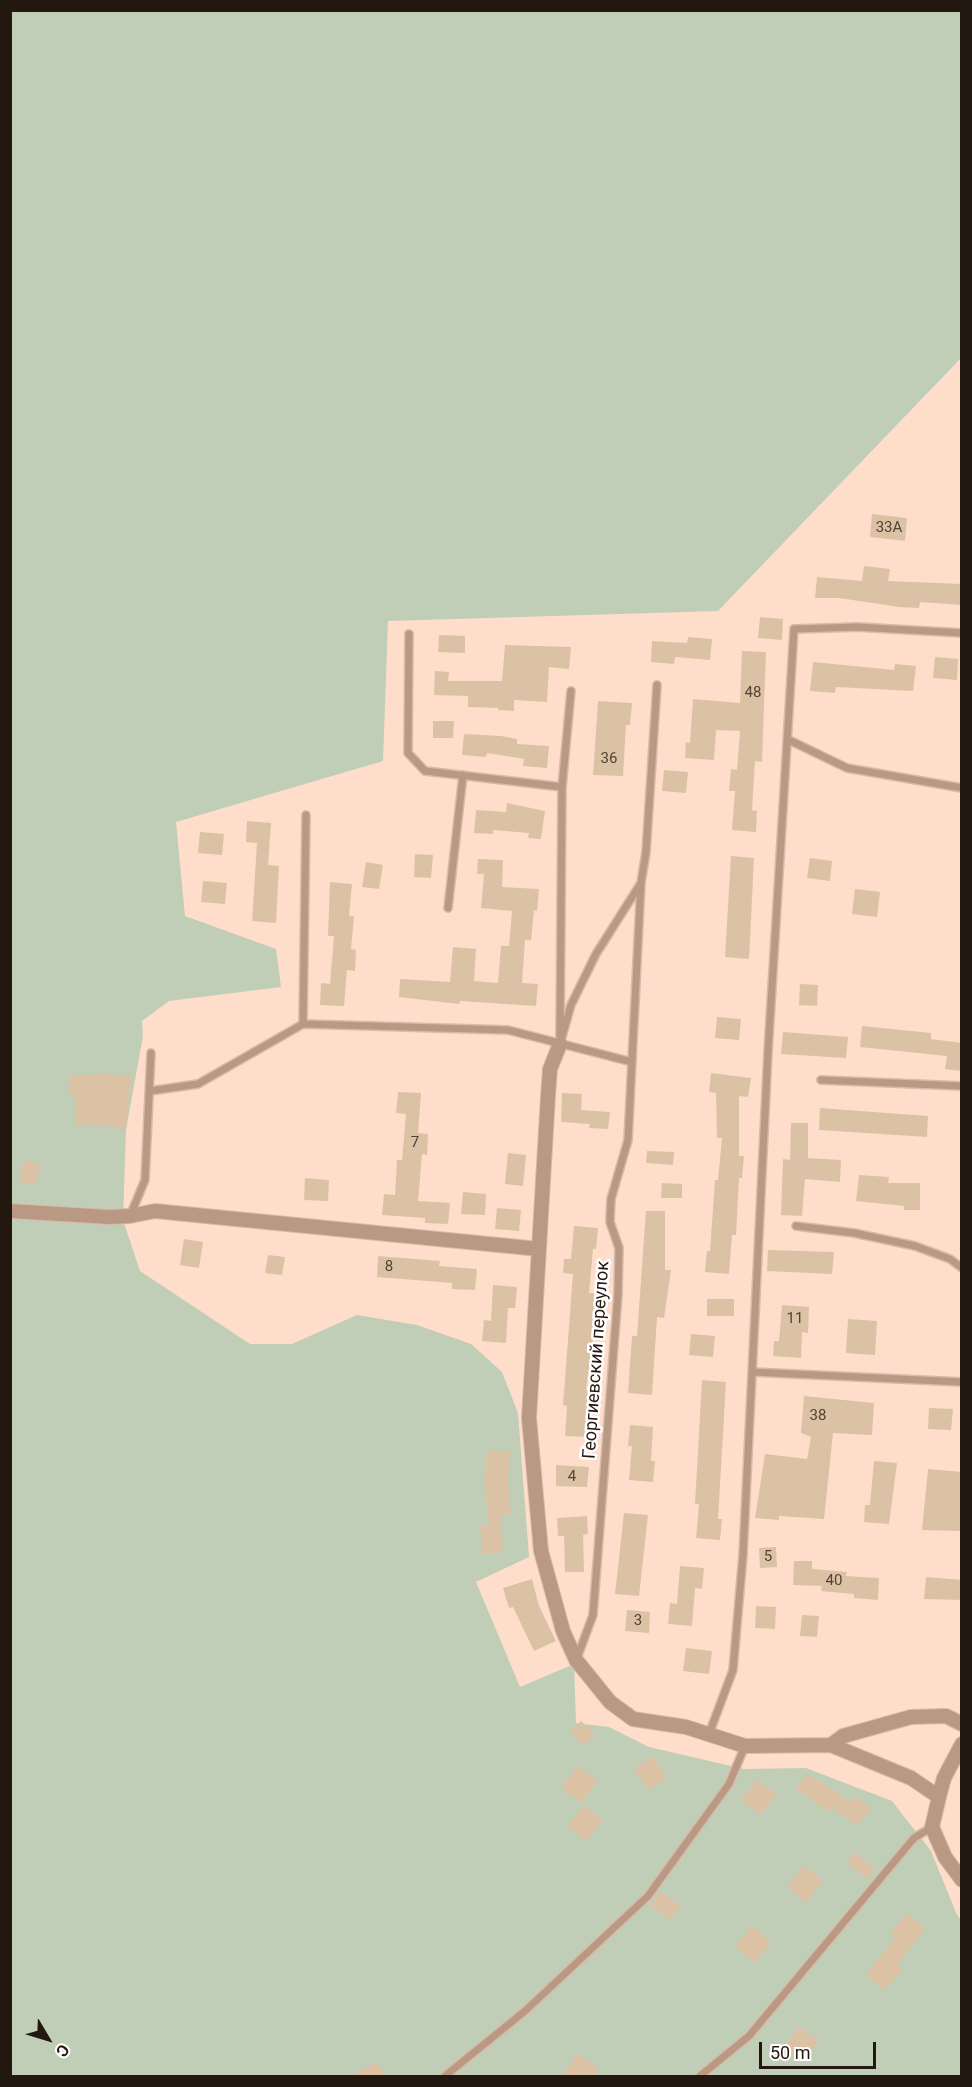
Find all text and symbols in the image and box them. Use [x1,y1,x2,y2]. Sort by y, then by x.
house number: 33А [876,519,902,537]
house number: 48 [745,684,761,702]
house number: 36 [601,750,617,768]
house number: 7 [411,1134,419,1152]
house number: 8 [385,1258,393,1276]
street label: Георгиевский переулок [579,1260,615,1460]
house number: 11 [787,1310,803,1328]
house number: 38 [810,1407,826,1425]
house number: 4 [568,1468,576,1486]
house number: 5 [764,1548,772,1566]
house number: 40 [826,1572,842,1590]
house number: 3 [634,1612,642,1630]
north arrow [18,2009,78,2069]
scale bar [762,2030,879,2068]
text: С [52,2040,73,2060]
text: 50 m [770,2042,810,2063]

